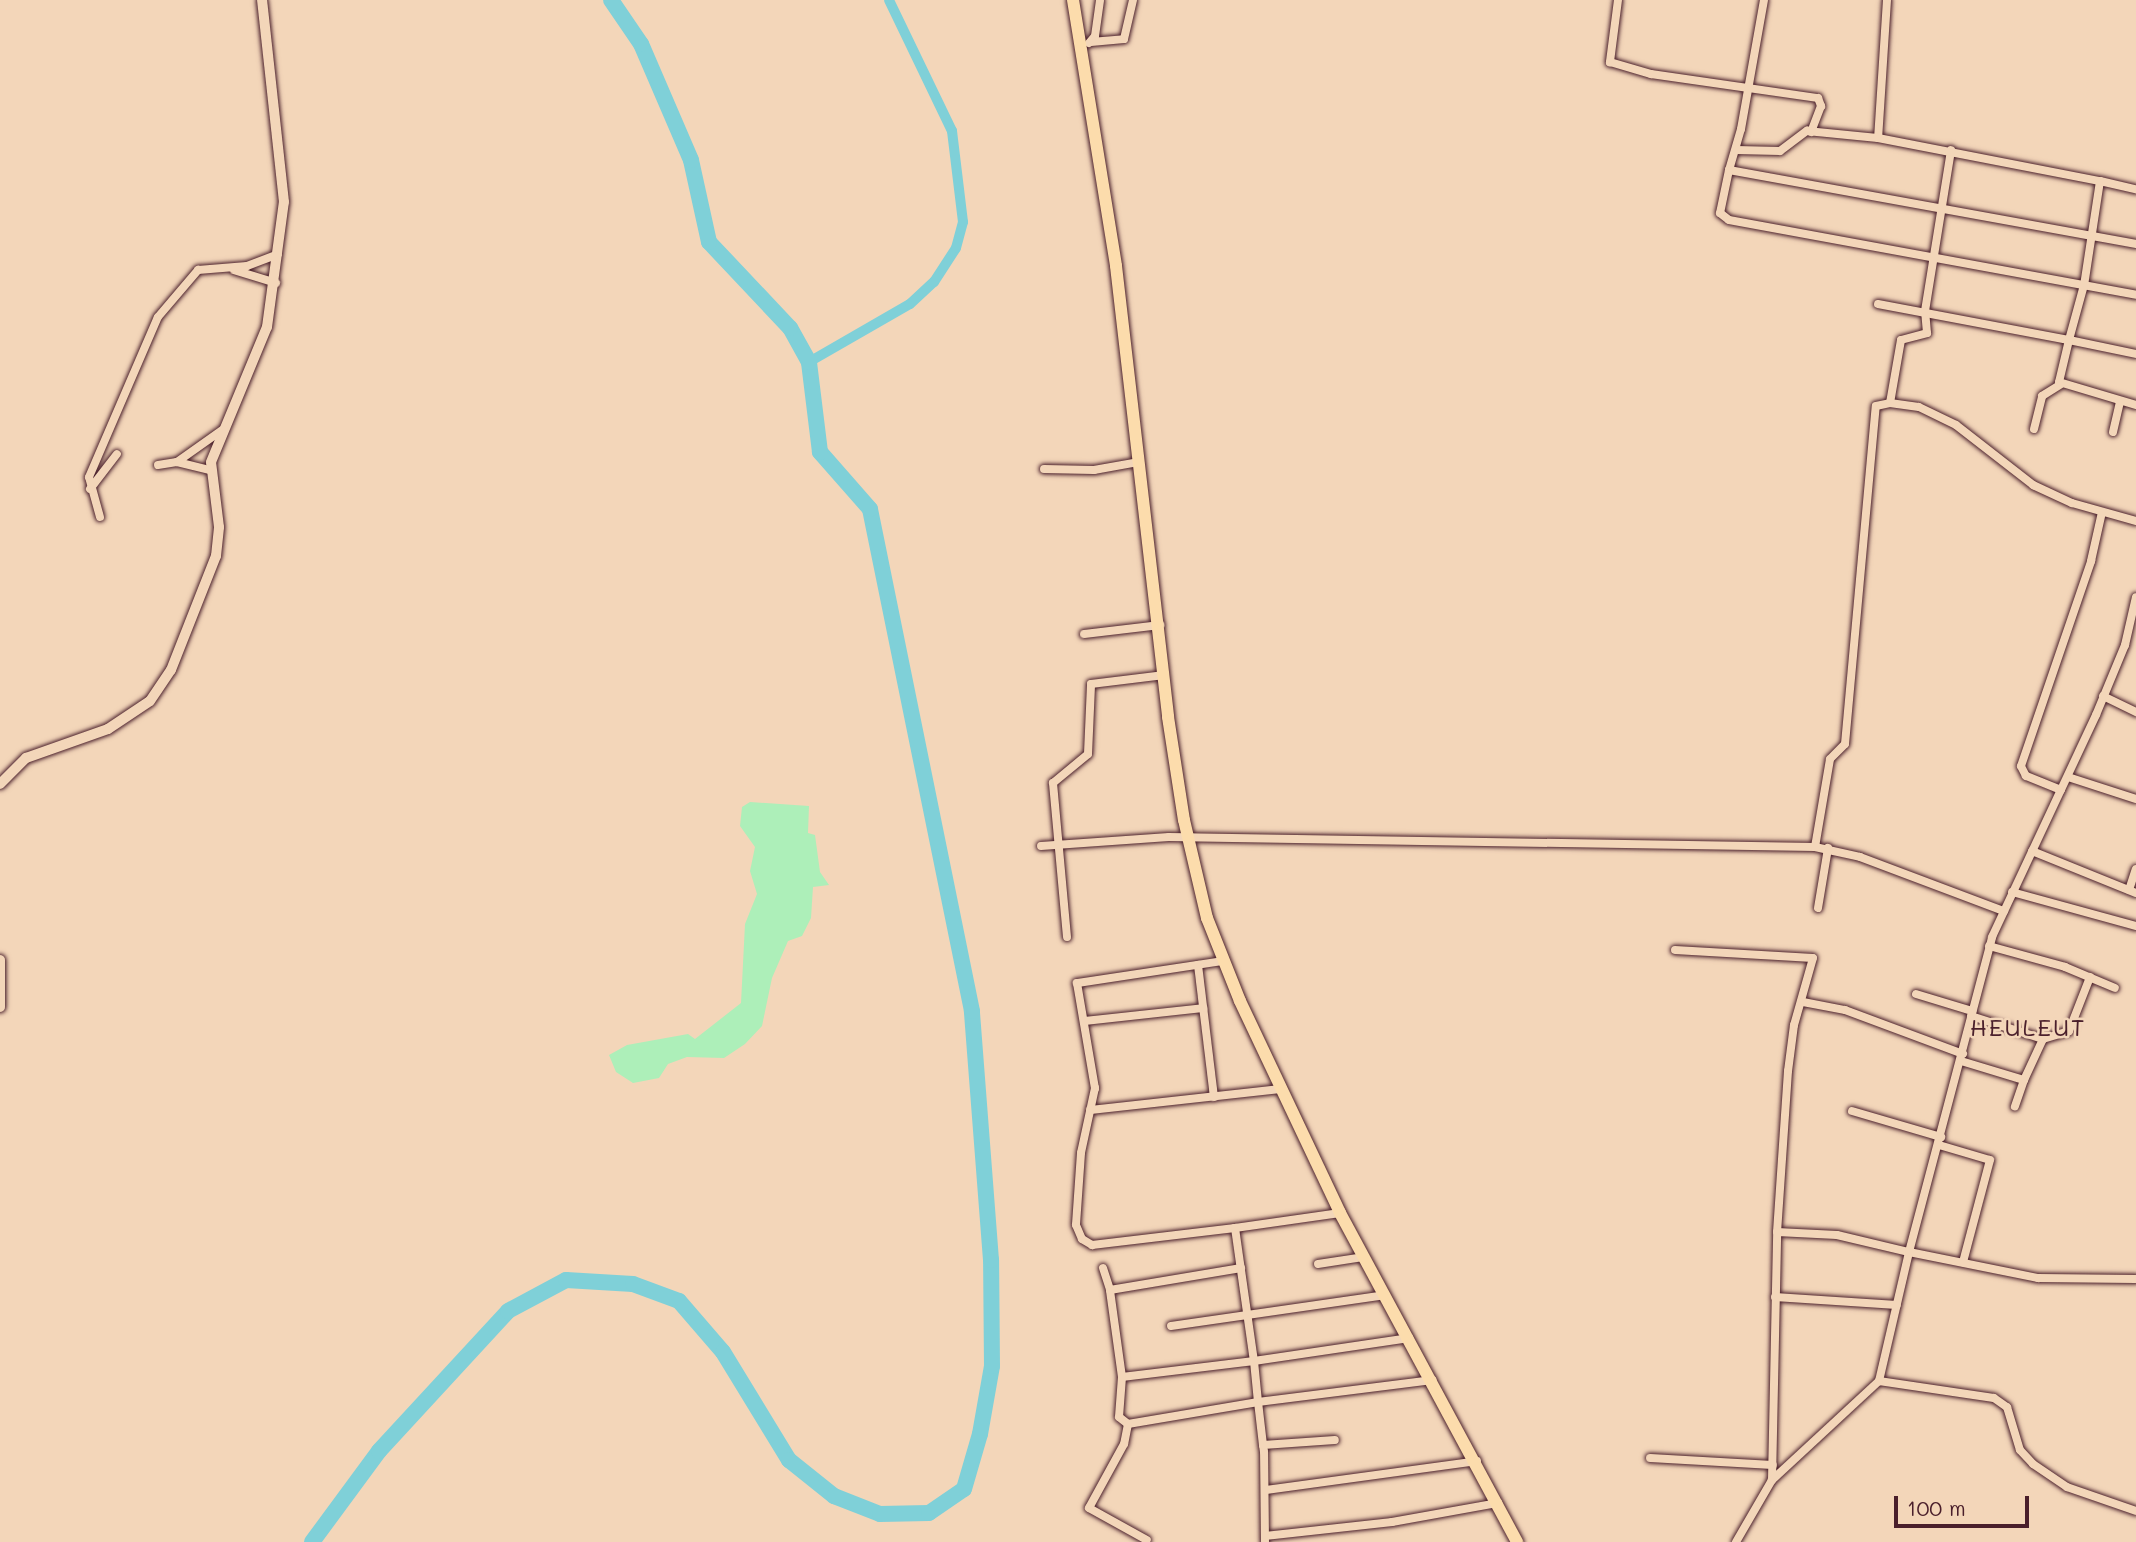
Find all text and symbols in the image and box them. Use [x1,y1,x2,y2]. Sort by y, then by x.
district label: HEULEUT [1971,1013,2085,1041]
scale bar [1898,1482,2033,1526]
text: 100 m [1907,1494,1966,1521]

